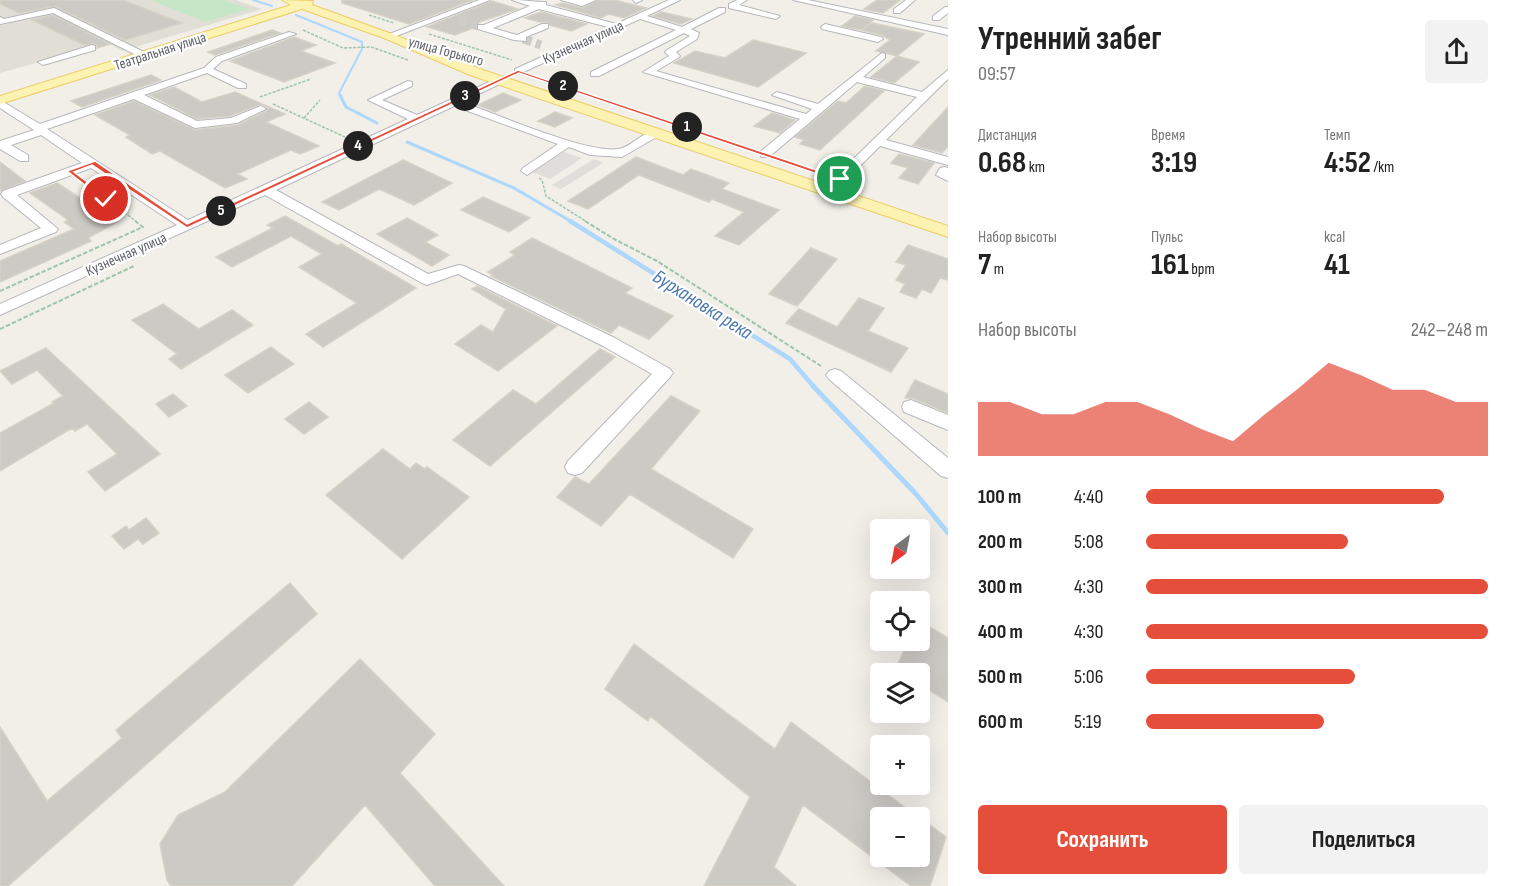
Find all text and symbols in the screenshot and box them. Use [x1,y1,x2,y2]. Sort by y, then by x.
street label: Кузнечная улица [540,16,627,69]
text: Утренний забег [978,19,1162,59]
button: share [1425,20,1488,83]
street label: Театральная улица [112,28,209,75]
street label: улица Горького [406,32,486,71]
text: 09:57 [978,62,1016,86]
pin: 2 [548,71,578,101]
text: 2 [559,76,567,95]
pin: 3 [450,81,480,111]
text: 3 [461,86,469,105]
pin: 1 [672,112,702,142]
text: 1 [684,117,690,136]
text: Дистанция [978,126,1037,145]
text: Время [1151,126,1185,145]
text: Темп [1324,126,1350,145]
pin: 4 [343,131,373,161]
text: 4 [354,136,362,155]
text: 0.68 [978,145,1026,181]
text: 3:19 [1151,145,1197,181]
text: 4:52 [1324,145,1371,181]
pin [814,153,865,204]
text: km [1026,158,1045,177]
text: /km [1371,158,1394,177]
icon: arrive [823,162,856,195]
pin [80,173,131,224]
icon: check [89,182,122,215]
pin: 5 [206,196,236,226]
text: 5 [217,201,225,220]
street label: Кузнечная улица [83,228,170,281]
text: Набор высоты [978,228,1057,247]
text: Пульс [1151,228,1184,247]
text: kcal [1324,228,1345,247]
text: 7 [978,247,991,283]
text: 161 [1151,247,1189,283]
text: 41 [1324,247,1350,283]
text: m [991,260,1004,279]
text: bpm [1189,260,1215,279]
water label: Бурхановка река [648,265,757,345]
text: Набор высоты [978,318,1077,342]
text: 242–248 m [1411,318,1488,342]
text: 100 m [978,485,1021,509]
text: 4:40 [1074,485,1103,509]
north arrow [870,519,930,579]
map controls [870,519,930,867]
text: 200 m [978,530,1022,554]
text: 5:08 [1074,530,1103,554]
text: 300 m [978,575,1022,599]
text: 4:30 [1074,575,1103,599]
button: locate [870,591,930,651]
text: 400 m [978,620,1023,644]
text: 4:30 [1074,620,1103,644]
button: layers [870,663,930,723]
text: 500 m [978,665,1022,689]
text: 5:06 [1074,665,1103,689]
text: 600 m [978,710,1023,734]
text: 5:19 [1074,710,1102,734]
button: + [870,735,930,795]
button: Сохранить [978,805,1227,874]
button: Поделиться [1239,805,1488,874]
button: − [870,807,930,867]

